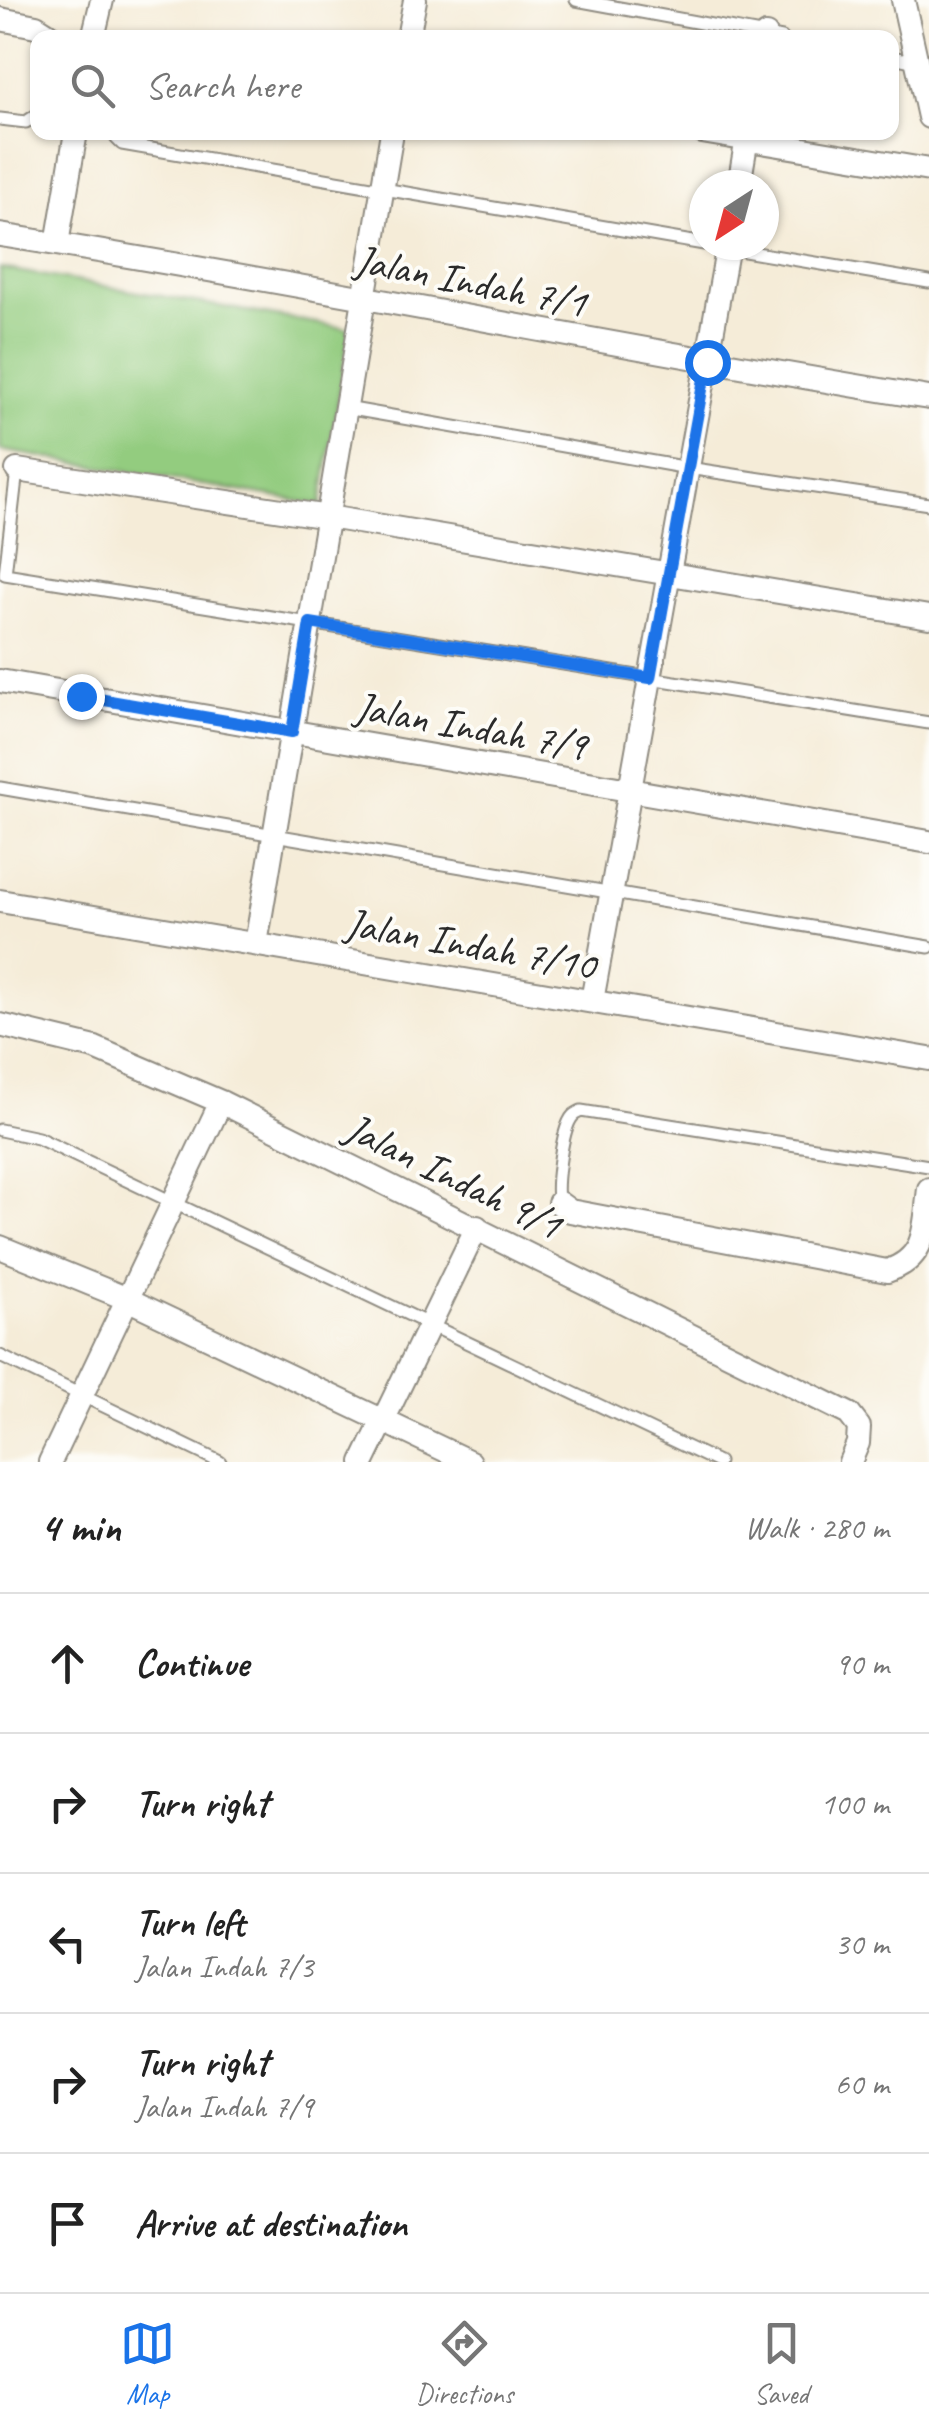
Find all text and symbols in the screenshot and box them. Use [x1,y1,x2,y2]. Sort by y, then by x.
search box [30,30,899,140]
icon: search [65,58,120,113]
text: Search here [145,62,300,109]
north arrow [689,170,779,260]
street label: Jalan Indah 7/1 [349,233,593,330]
route start [685,340,731,386]
route end [59,674,105,720]
street label: Jalan Indah 7/9 [349,680,594,773]
street label: Jalan Indah 7/10 [340,896,603,993]
street label: Jalan Indah 9/1 [335,1100,572,1252]
text: 4 min [40,1501,120,1554]
text: Walk · 280 m [745,1507,889,1548]
icon: ahead [40,1636,95,1691]
text: Continue [135,1640,249,1687]
text: 90 m [835,1643,889,1684]
icon: right [40,1776,95,1831]
text: Turn right [135,1780,269,1827]
text: 100 m [820,1783,889,1824]
text: Turn left [135,1899,245,1946]
icon: left [40,1916,95,1971]
text: 30 m [835,1923,889,1964]
text: Jalan Indah 7/3 [135,1946,313,1987]
text: Turn right [135,2039,269,2086]
icon: right [40,2056,95,2111]
text: 60 m [835,2063,889,2104]
text: Jalan Indah 7/9 [135,2086,313,2127]
icon: arrive [40,2196,95,2251]
text: Arrive at destination [135,2200,407,2247]
tab: Map [120,2316,175,2411]
tab: Directions [416,2316,513,2411]
tab: Saved [754,2316,809,2411]

